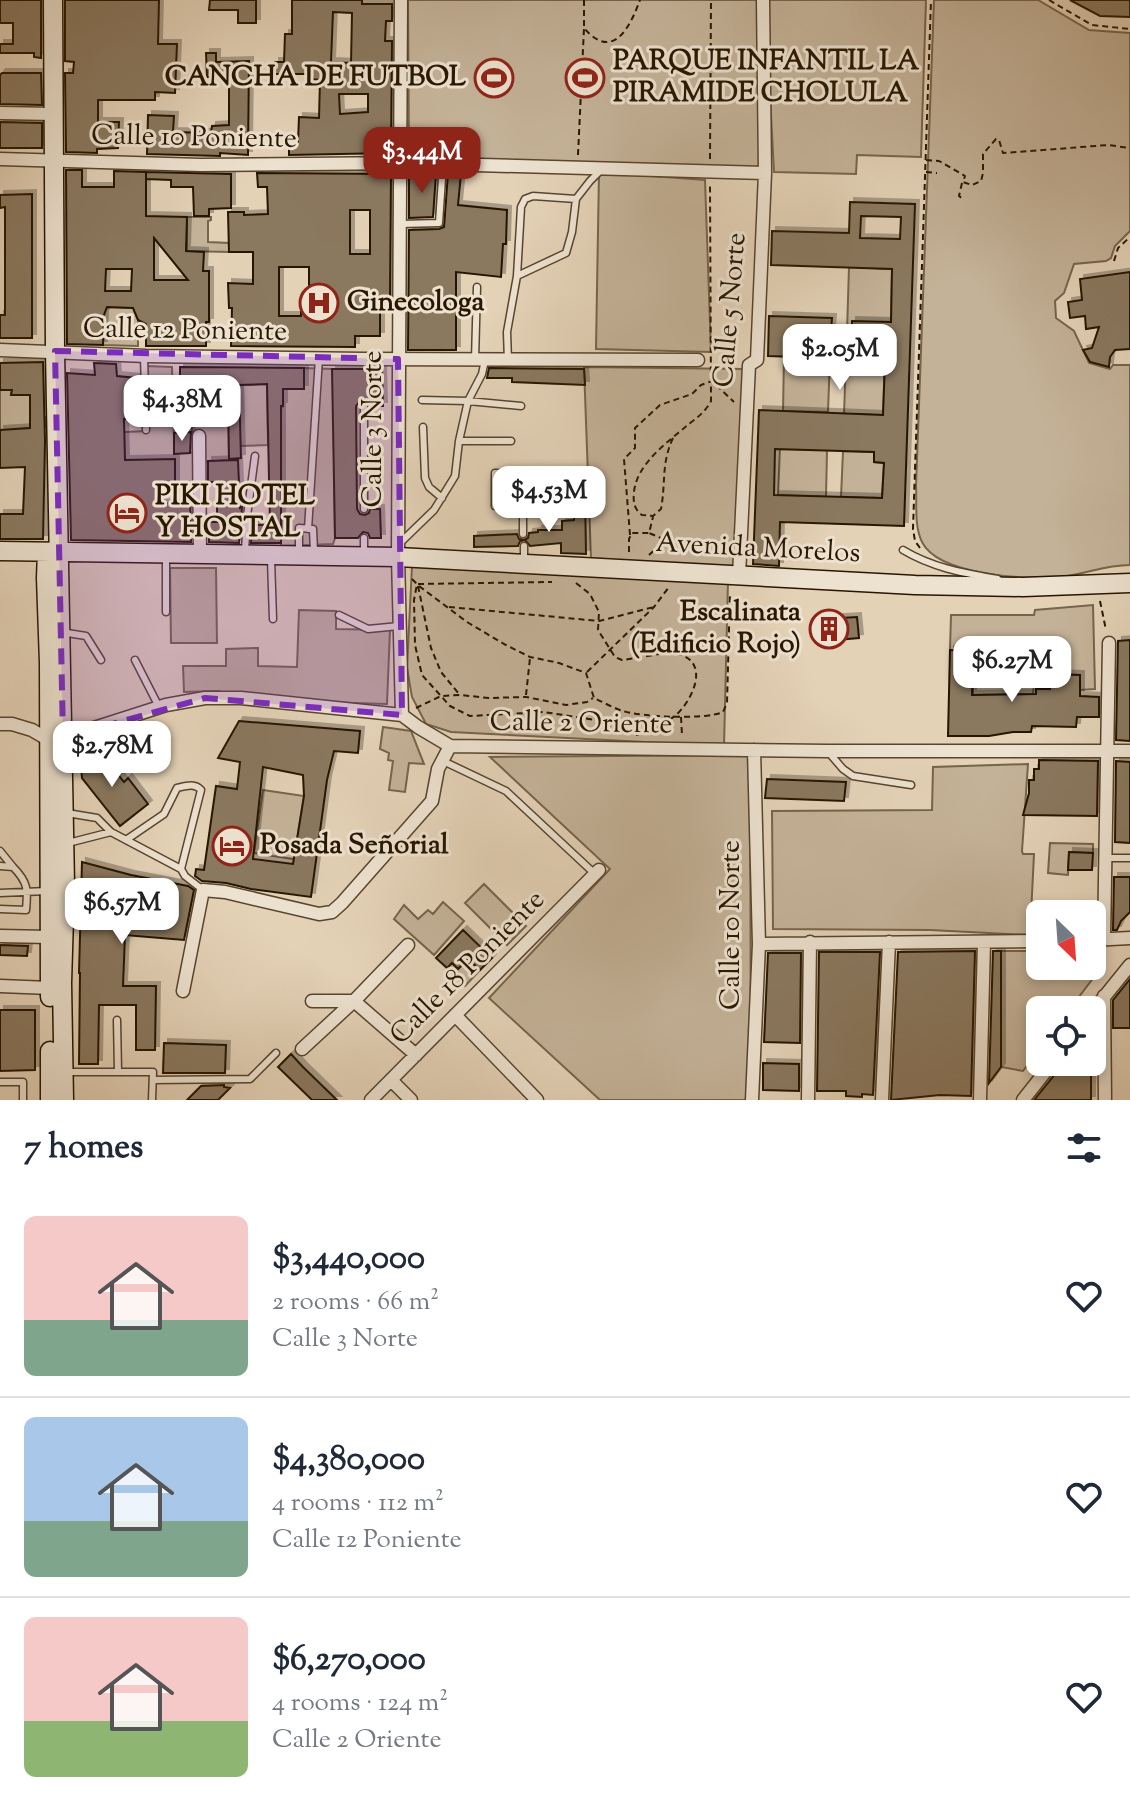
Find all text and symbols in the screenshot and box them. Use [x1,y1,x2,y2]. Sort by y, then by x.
place label: PARQUE INFANTIL LA PIRAMIDE CHOLULA [613,42,920,114]
sports icon: CANCHA DE FUTBOL [473,57,515,99]
sports icon: PARQUE INFANTIL LA PIRAMIDE CHOLULA [564,57,606,99]
place label: CANCHA DE FUTBOL [165,58,466,98]
street label: Calle 10 Poniente [91,116,297,160]
pin: $3.44M [357,127,487,195]
text: $3.44M [381,134,463,171]
street label: Calle 5 Norte [704,231,758,389]
hospital icon: Ginecologa [298,282,340,324]
place label: Ginecologa [347,283,485,323]
street label: Calle 12 Poniente [83,309,287,353]
pin: $2.05M [775,324,905,392]
text: $2.05M [801,331,879,368]
street label: Calle 3 Norte [354,350,394,508]
pin: $4.38M [117,375,247,443]
text: $4.38M [142,382,222,419]
pin: $4.53M [484,466,614,534]
text: $4.53M [511,473,587,510]
place label: PIKI HOTEL Y HOSTAL [155,477,315,549]
hotel icon: PIKI HOTEL Y HOSTAL [106,492,148,534]
street label: Avenida Morelos [655,524,861,574]
place label: Escalinata (Edificio Rojo) [630,593,801,665]
building icon: Escalinata (Edificio Rojo) [808,608,850,650]
pin: $6.27M [947,636,1077,704]
text: $6.27M [971,643,1053,680]
street label: Calle 2 Oriente [489,702,673,746]
pin: $2.78M [47,721,177,789]
text: $2.78M [71,728,153,765]
hotel icon: Posada Señorial [211,825,253,867]
place label: Posada Señorial [260,826,449,866]
street label: Calle 10 Norte [712,840,752,1010]
pin: $6.57M [57,878,187,946]
street label: Calle 18 Poniente [381,881,555,1055]
text: $6.57M [83,885,161,922]
north arrow [1026,900,1106,980]
map controls [1026,900,1106,1076]
button: locate [1026,996,1106,1076]
text: 7 homes [24,1124,143,1173]
icon: filters [1062,1126,1106,1170]
text: $3,440,000 [272,1235,425,1284]
icon: home [88,1248,184,1344]
icon: heart [1062,1274,1106,1318]
text: 2 rooms · 66 m² [272,1284,439,1321]
text: Calle 3 Norte [272,1321,418,1358]
text: $4,380,000 [272,1436,425,1485]
icon: home [88,1449,184,1545]
icon: heart [1062,1475,1106,1519]
text: 4 rooms · 112 m² [272,1485,444,1522]
text: Calle 12 Poniente [272,1522,462,1559]
text: $6,270,000 [272,1636,426,1685]
icon: home [88,1649,184,1745]
icon: heart [1062,1675,1106,1719]
text: 4 rooms · 124 m² [272,1685,448,1722]
text: Calle 2 Oriente [272,1722,442,1759]

